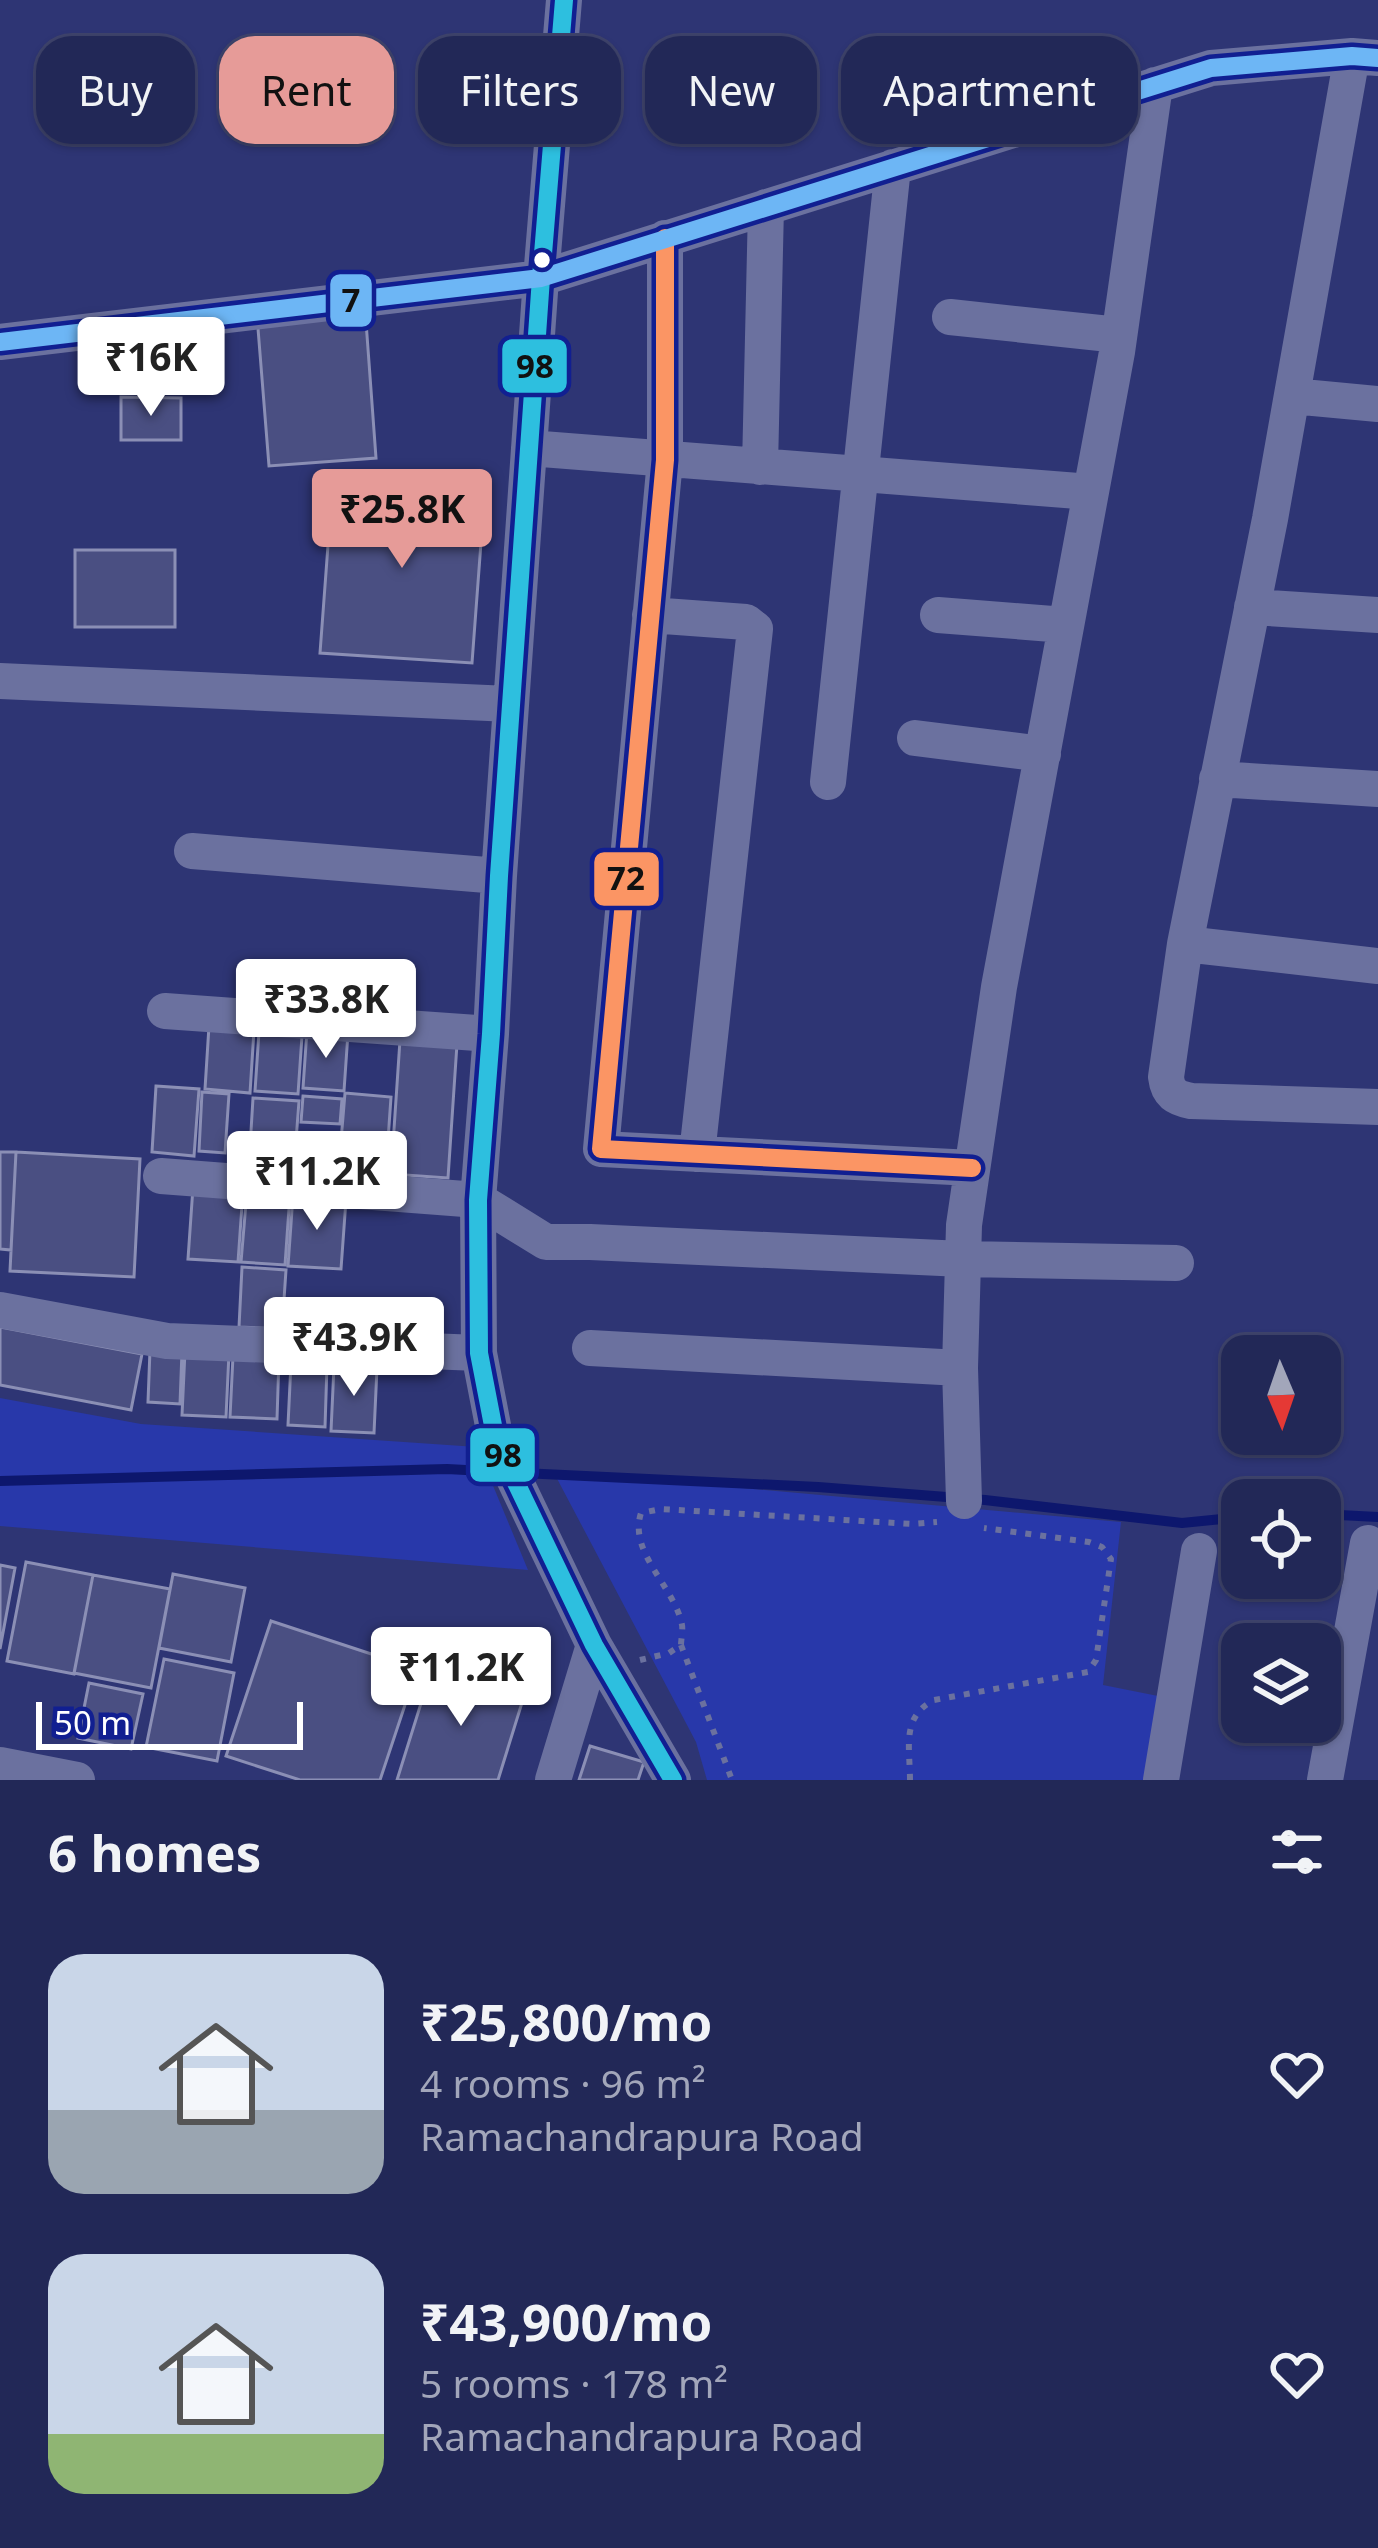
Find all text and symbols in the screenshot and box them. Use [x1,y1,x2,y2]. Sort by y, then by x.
chip: Buy [36,36,195,144]
chip: Rent [219,36,394,144]
chip: Filters [418,36,621,144]
chip: New [645,36,817,144]
chip: Apartment [841,36,1138,144]
unlabelled marker [531,249,553,271]
line badge: 7 [328,272,374,329]
text: 7 [342,277,360,322]
pin: ₹16K [80,317,222,419]
text: ₹16K [105,329,197,382]
line badge: 98 [500,337,569,395]
text: 98 [516,343,554,388]
pin: ₹25.8K [304,469,500,571]
text: ₹25.8K [339,481,465,534]
line badge: 72 [592,850,661,908]
text: 72 [607,855,645,900]
pin: ₹33.8K [228,959,424,1061]
text: ₹33.8K [263,971,389,1024]
pin: ₹11.2K [219,1131,415,1233]
text: ₹11.2K [254,1143,380,1196]
pin: ₹43.9K [256,1297,452,1399]
text: ₹43.9K [291,1309,417,1362]
north arrow [1221,1335,1341,1455]
map controls [1221,1335,1341,1743]
line badge: 98 [468,1426,537,1484]
text: 98 [484,1432,522,1477]
button: locate [1221,1479,1341,1599]
button: layers [1221,1623,1341,1743]
pin: ₹11.2K [363,1627,559,1729]
text: ₹11.2K [398,1639,524,1692]
scale bar [36,1696,303,1749]
text: 50 m [54,1700,131,1745]
text: 6 homes [48,1817,261,1887]
icon: filters [1264,1819,1330,1885]
text: ₹25,800/mo [420,1986,712,2056]
icon: home [144,2002,288,2146]
icon: heart [1264,2041,1330,2107]
text: 4 rooms · 96 m² [420,2056,706,2109]
text: Ramachandrapura Road [420,2109,864,2162]
text: ₹43,900/mo [420,2286,712,2356]
icon: home [144,2302,288,2446]
icon: heart [1264,2341,1330,2407]
text: 5 rooms · 178 m² [420,2356,728,2409]
text: Ramachandrapura Road [420,2409,864,2462]

